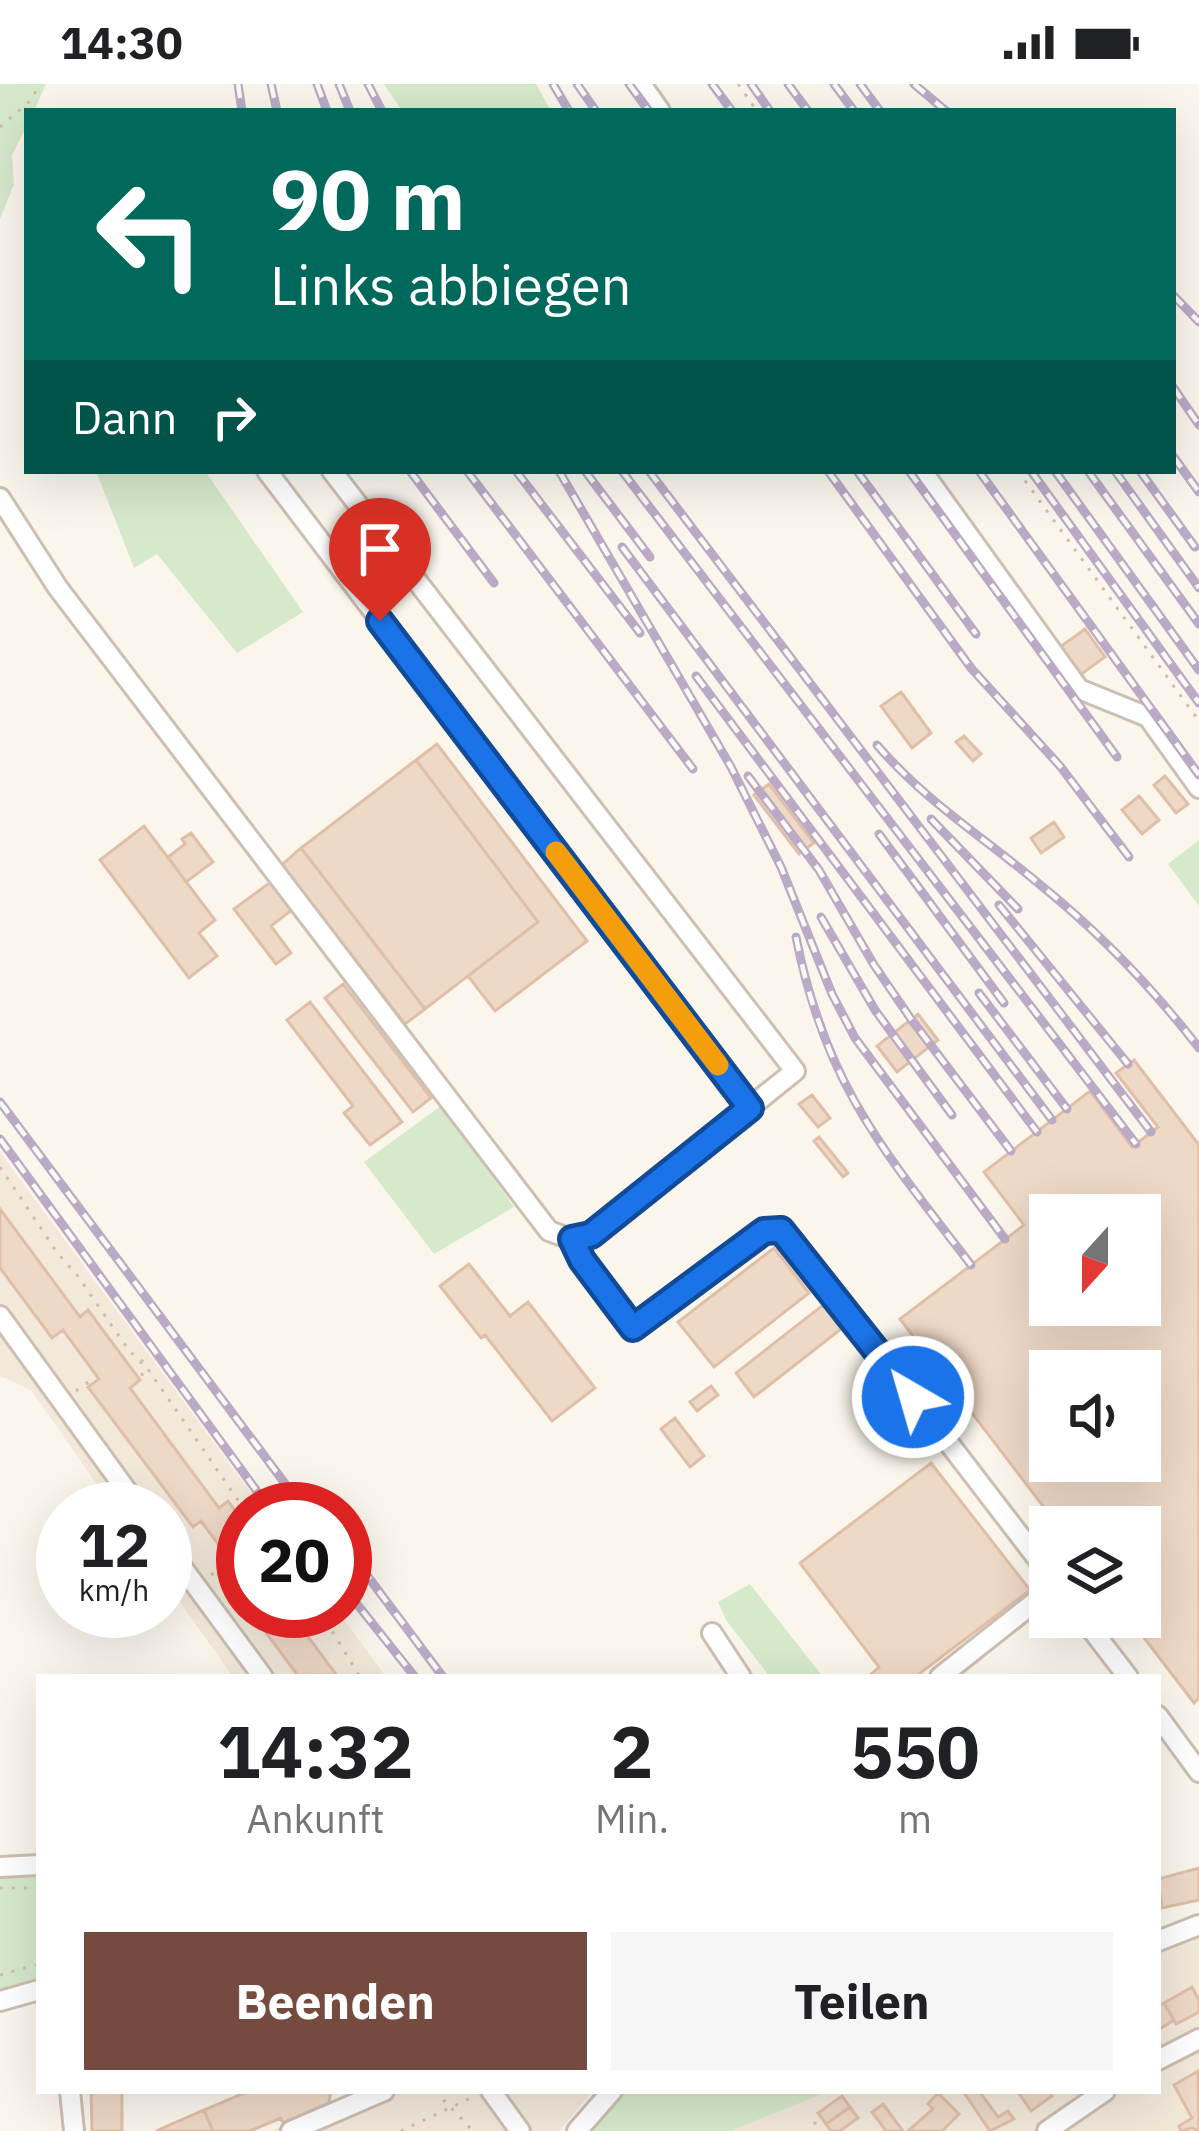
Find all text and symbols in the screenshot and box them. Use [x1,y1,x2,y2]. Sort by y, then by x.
text: 14:30 [60,13,183,71]
text: 90 m [270,144,466,253]
icon: left [72,156,228,312]
text: Links abbiegen [270,250,631,320]
icon: right [201,384,267,450]
text: Dann [72,388,177,446]
pin [329,498,431,621]
icon: arrive [347,516,413,582]
north arrow [1029,1194,1161,1326]
map controls [1029,1194,1161,1638]
position arrow [850,1334,976,1460]
button: sound [1029,1350,1161,1482]
speed limit sign: 20 [216,1482,372,1638]
text: 12 [78,1505,150,1584]
button: layers [1029,1506,1161,1638]
text: km/h [79,1570,149,1609]
text: 14:32 [217,1704,414,1798]
text: 2 [610,1704,654,1798]
text: 550 [850,1704,980,1798]
text: Ankunft [246,1793,384,1844]
text: Min. [595,1793,669,1844]
text: m [898,1793,932,1844]
button: Beenden [84,1932,587,2070]
button: Teilen [611,1932,1113,2070]

